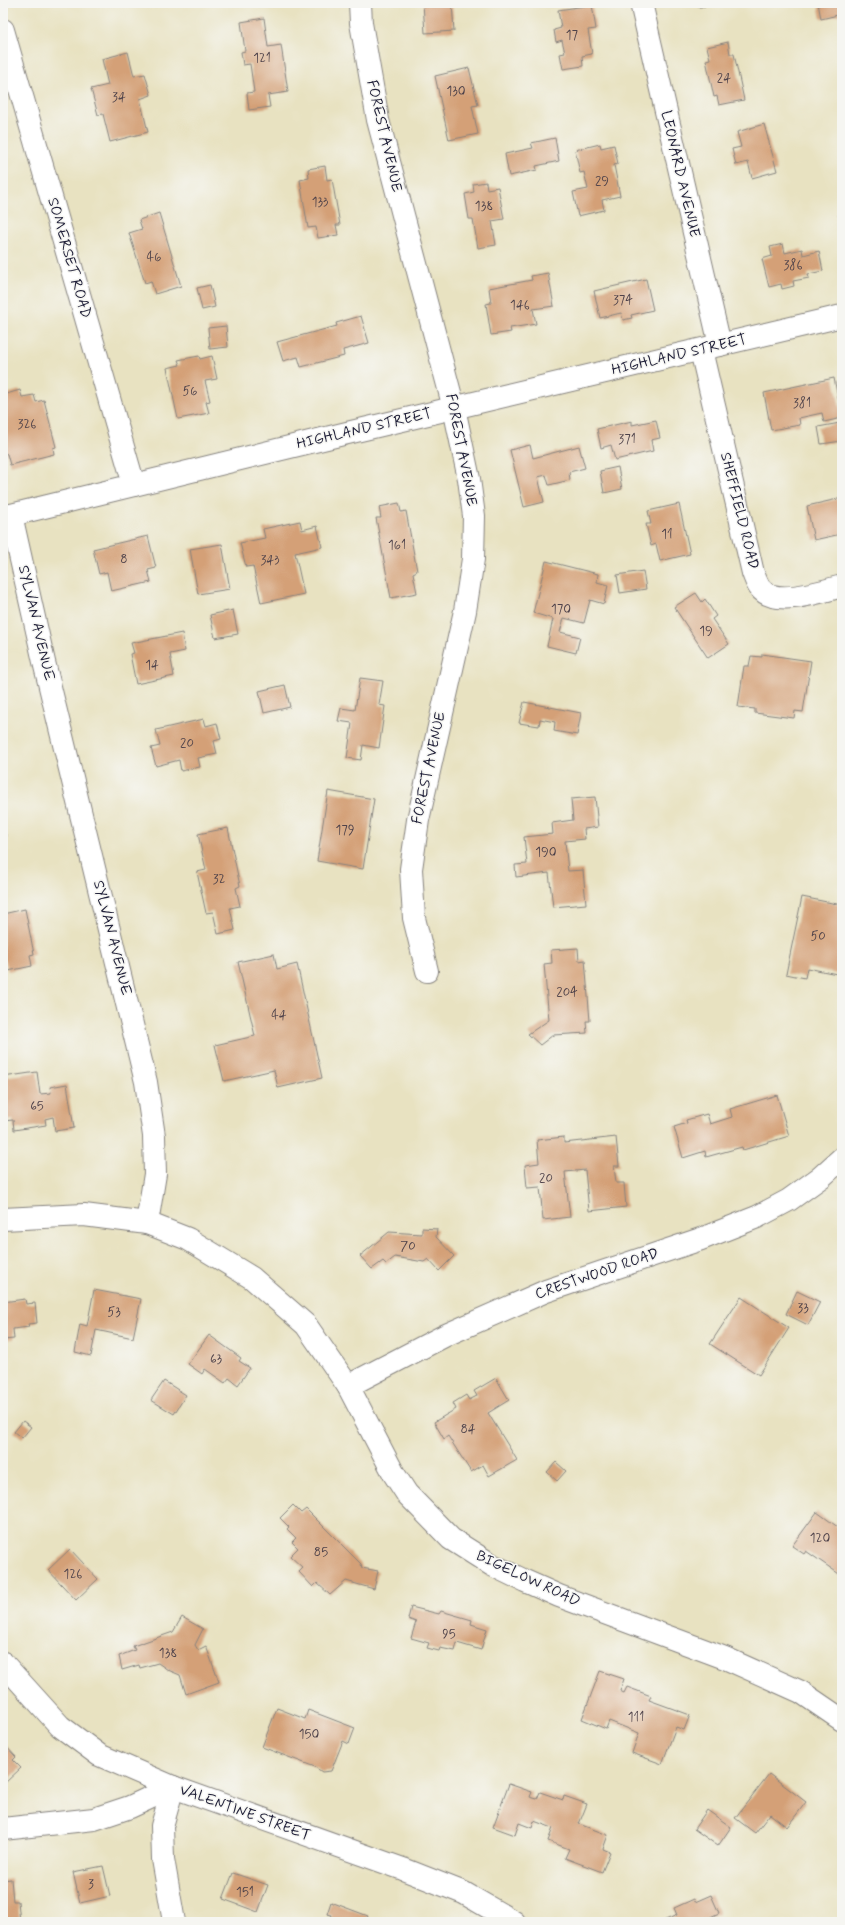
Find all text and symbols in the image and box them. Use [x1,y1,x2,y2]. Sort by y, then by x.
house number: 17 [566,27,579,44]
house number: 121 [253,50,271,67]
house number: 24 [717,70,731,87]
street label: FOREST AVENUE [361,78,407,194]
house number: 130 [446,83,466,100]
house number: 34 [112,89,126,106]
street label: LEONARD AVENUE [656,109,704,240]
house number: 29 [595,173,609,190]
house number: 133 [312,194,329,211]
street label: SOMERSET ROAD [42,195,96,321]
house number: 138 [475,198,493,215]
house number: 46 [147,249,161,266]
house number: 386 [783,257,803,274]
house number: 374 [613,292,633,309]
house number: 146 [510,297,530,314]
street label: HIGHLAND STREET [610,330,749,380]
house number: 56 [183,383,198,400]
street label: FOREST AVENUE [440,392,482,508]
house number: 381 [793,395,811,412]
street label: HIGHLAND STREET [295,404,434,454]
house number: 326 [18,416,36,433]
house number: 371 [618,431,636,448]
street label: SHEFFIELD ROAD [715,450,763,572]
house number: 11 [661,526,673,543]
house number: 161 [388,537,406,554]
house number: 8 [120,551,128,568]
house number: 343 [260,552,280,569]
street label: SYLVAN AVENUE [13,563,59,683]
house number: 170 [551,601,571,618]
house number: 19 [699,623,713,640]
house number: 14 [145,657,159,674]
street label: FOREST AVENUE [407,710,451,826]
house number: 20 [180,735,194,752]
house number: 179 [335,822,355,839]
house number: 190 [535,844,557,861]
house number: 32 [213,871,226,888]
street label: SYLVAN AVENUE [88,878,136,998]
house number: 50 [810,928,826,945]
house number: 204 [556,984,578,1001]
house number: 44 [271,1007,287,1024]
house number: 65 [30,1098,44,1115]
house number: 20 [539,1170,553,1187]
house number: 70 [400,1238,416,1255]
street label: CRESTWOOD ROAD [533,1243,661,1305]
house number: 33 [797,1300,809,1317]
house number: 53 [107,1304,121,1321]
house number: 63 [210,1351,223,1368]
house number: 84 [460,1421,476,1438]
house number: 120 [810,1530,830,1547]
house number: 85 [314,1544,328,1561]
street label: BIGELOW ROAD [473,1546,583,1612]
house number: 126 [64,1566,82,1583]
house number: 95 [442,1626,456,1643]
house number: 138 [159,1645,177,1662]
house number: 111 [628,1709,644,1726]
house number: 150 [299,1726,319,1743]
street label: VALENTINE STREET [177,1780,313,1846]
house number: 3 [88,1876,94,1893]
house number: 151 [236,1884,254,1901]

